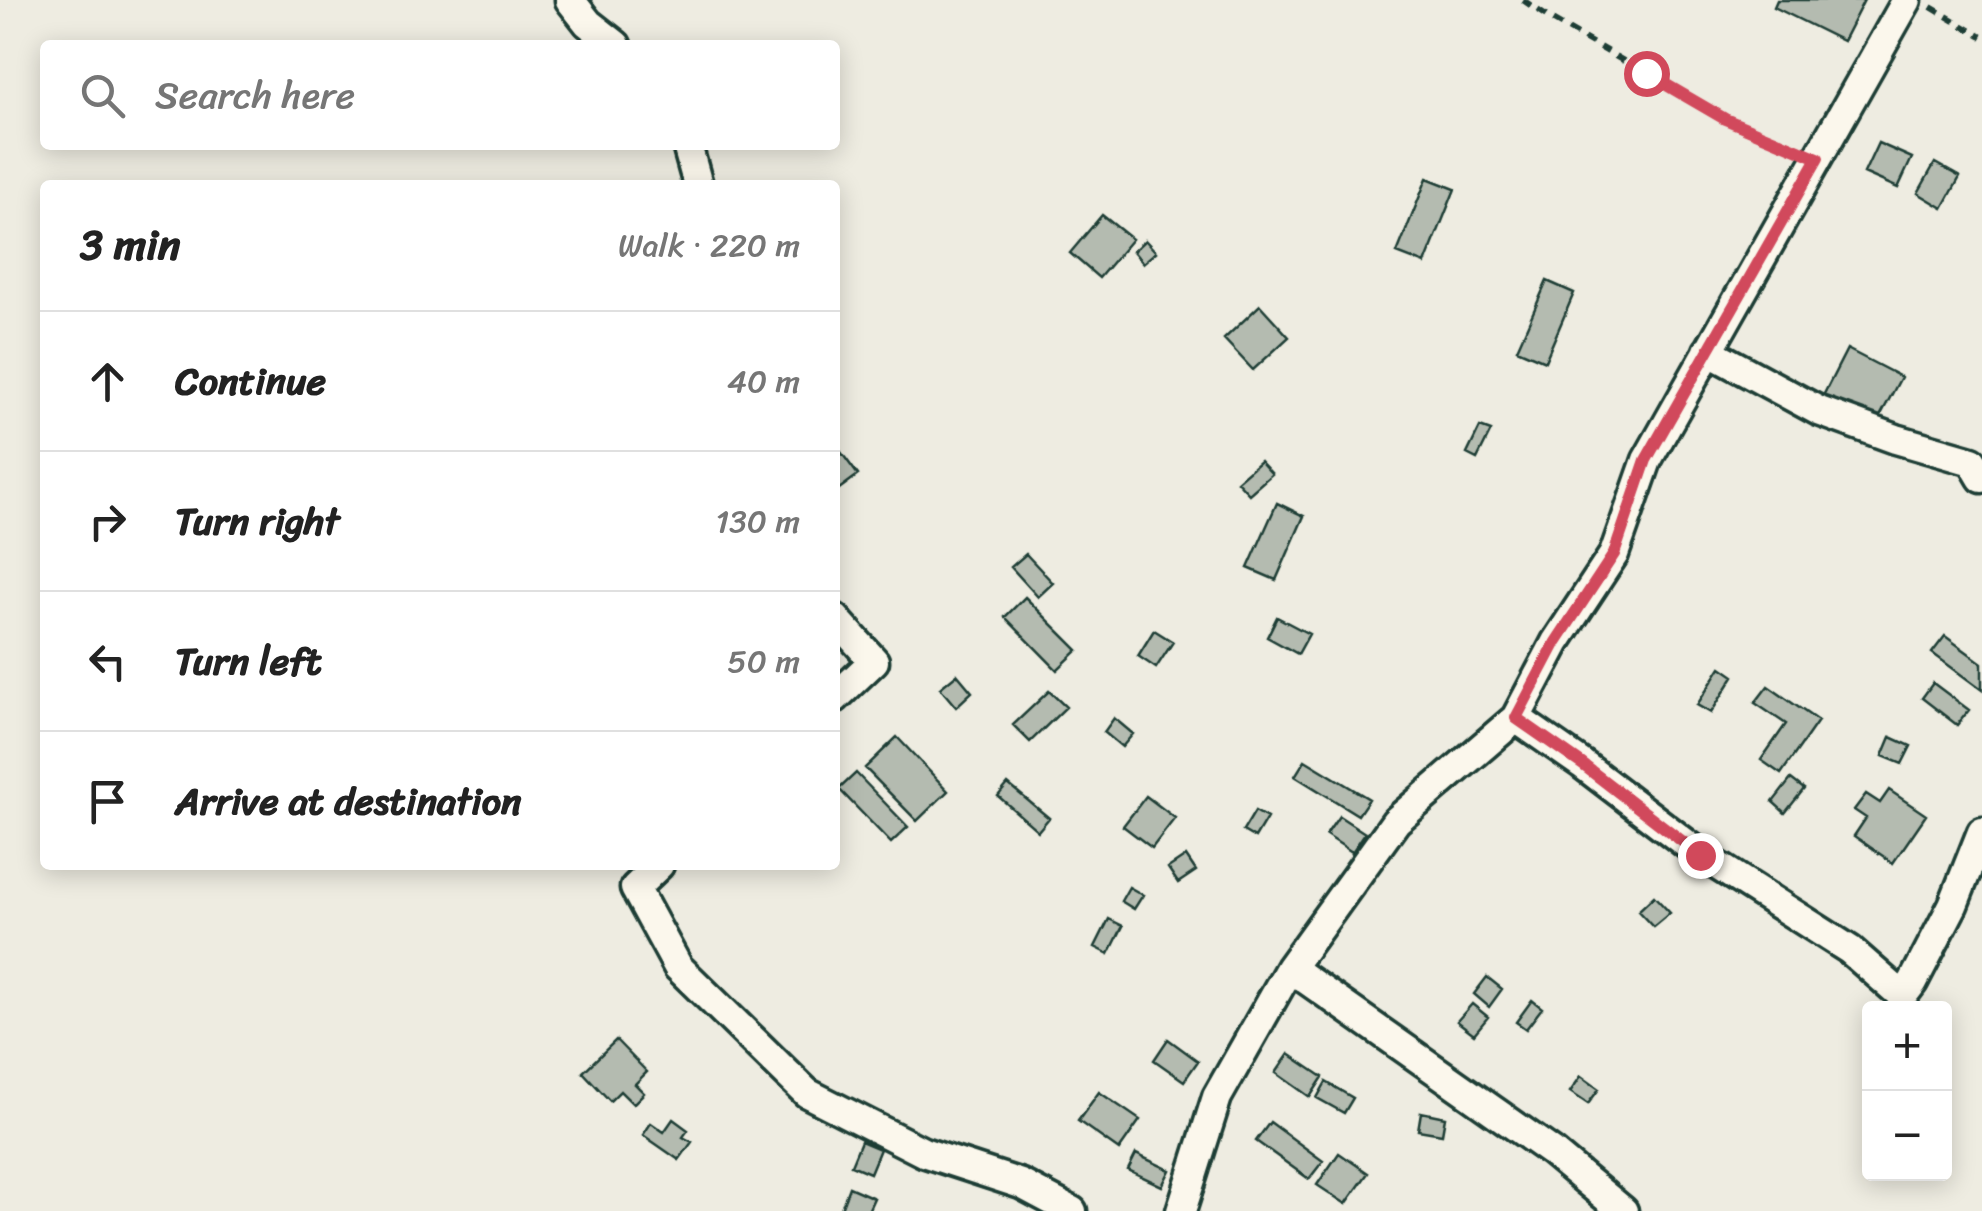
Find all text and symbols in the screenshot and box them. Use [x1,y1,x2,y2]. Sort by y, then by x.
search box [40,40,840,150]
route start [1624,51,1670,97]
text: Search here [155,62,355,129]
icon: search [75,68,130,123]
text: 3 min [80,208,180,282]
text: Walk · 220 m [618,217,800,274]
text: Continue [175,348,326,415]
text: 40 m [727,353,800,410]
icon: ahead [80,354,135,409]
text: Turn right [175,488,340,555]
text: 130 m [716,493,800,550]
icon: right [80,494,135,549]
text: Turn left [175,628,321,695]
text: 50 m [727,633,800,690]
icon: left [80,634,135,689]
text: Arrive at destination [175,768,522,835]
icon: arrive [80,774,135,829]
route end [1678,833,1724,879]
map controls [1862,1001,1952,1181]
button: + [1862,1001,1952,1091]
button: − [1862,1091,1952,1181]

